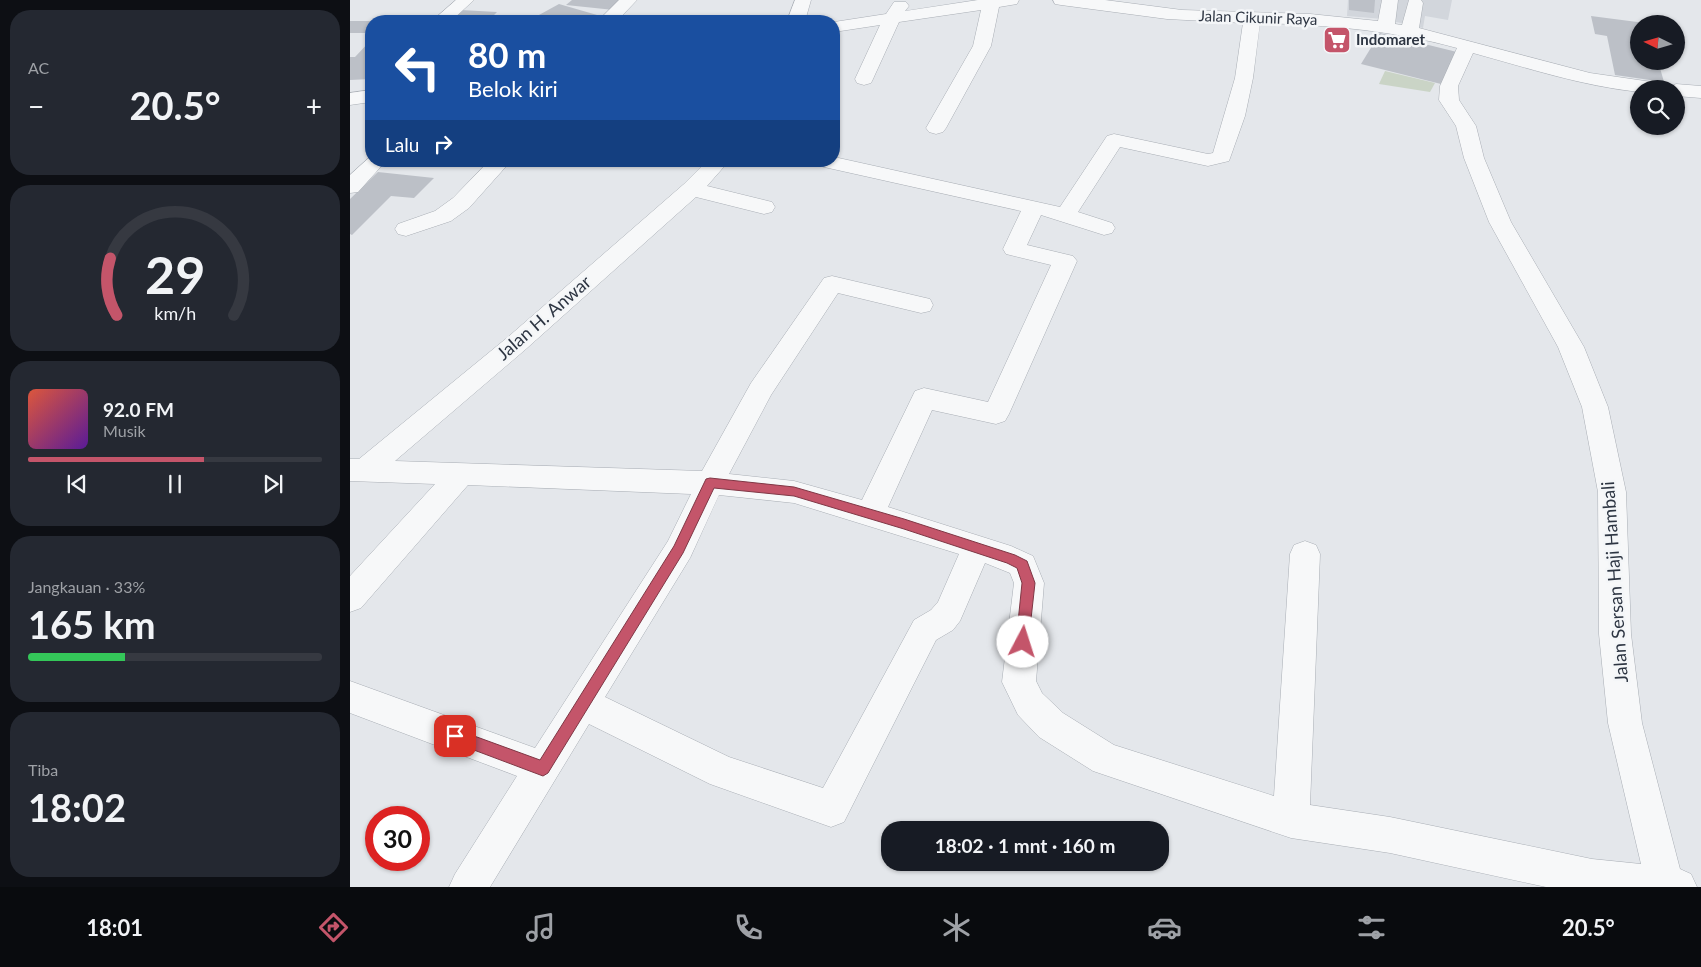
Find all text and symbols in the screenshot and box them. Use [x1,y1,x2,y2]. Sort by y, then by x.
street label: Jalan Cikunir Raya [1198,6,1318,28]
north arrow [1630,15,1685,70]
map controls [1630,15,1685,135]
supermarket icon: Indomaret [1322,25,1352,55]
place label: Indomaret [1356,30,1425,48]
text: 80 m [468,33,546,75]
icon: left [385,35,450,100]
text: AC [28,58,49,77]
text: Belok kiri [468,75,558,102]
button: search [1630,80,1685,135]
text: 20.5° [130,82,220,128]
text: − [28,89,44,123]
text: + [306,89,322,123]
icon: right [429,130,457,158]
text: Lalu [385,133,419,156]
text: 29 [145,243,205,305]
street label: Jalan H. Anwar [492,270,595,364]
text: km/h [154,302,196,324]
text: 92.0 FM [103,398,174,421]
text: Musik [103,421,146,440]
icon: previous [63,470,91,498]
icon: pause [161,470,189,498]
icon: next [259,470,287,498]
street label: Jalan Sersan Haji Hambali [1596,481,1632,683]
text: Jangkauan · 33% [28,577,145,596]
text: 165 km [28,601,156,647]
position arrow [996,615,1048,667]
pin [434,715,476,757]
icon: arrive [441,722,469,750]
text: Tiba [28,760,58,779]
text: 18:02 [28,784,126,830]
speed limit sign: 30 [365,806,430,871]
text: 18:02 · 1 mnt · 160 m [935,834,1115,857]
icon: directions [316,910,351,945]
icon: music [523,910,558,945]
icon: phone [731,910,766,945]
icon: climate [939,910,974,945]
icon: car [1147,910,1182,945]
icon: filters [1354,910,1389,945]
text: 18:01 [86,914,143,941]
text: 20.5° [1562,914,1615,941]

